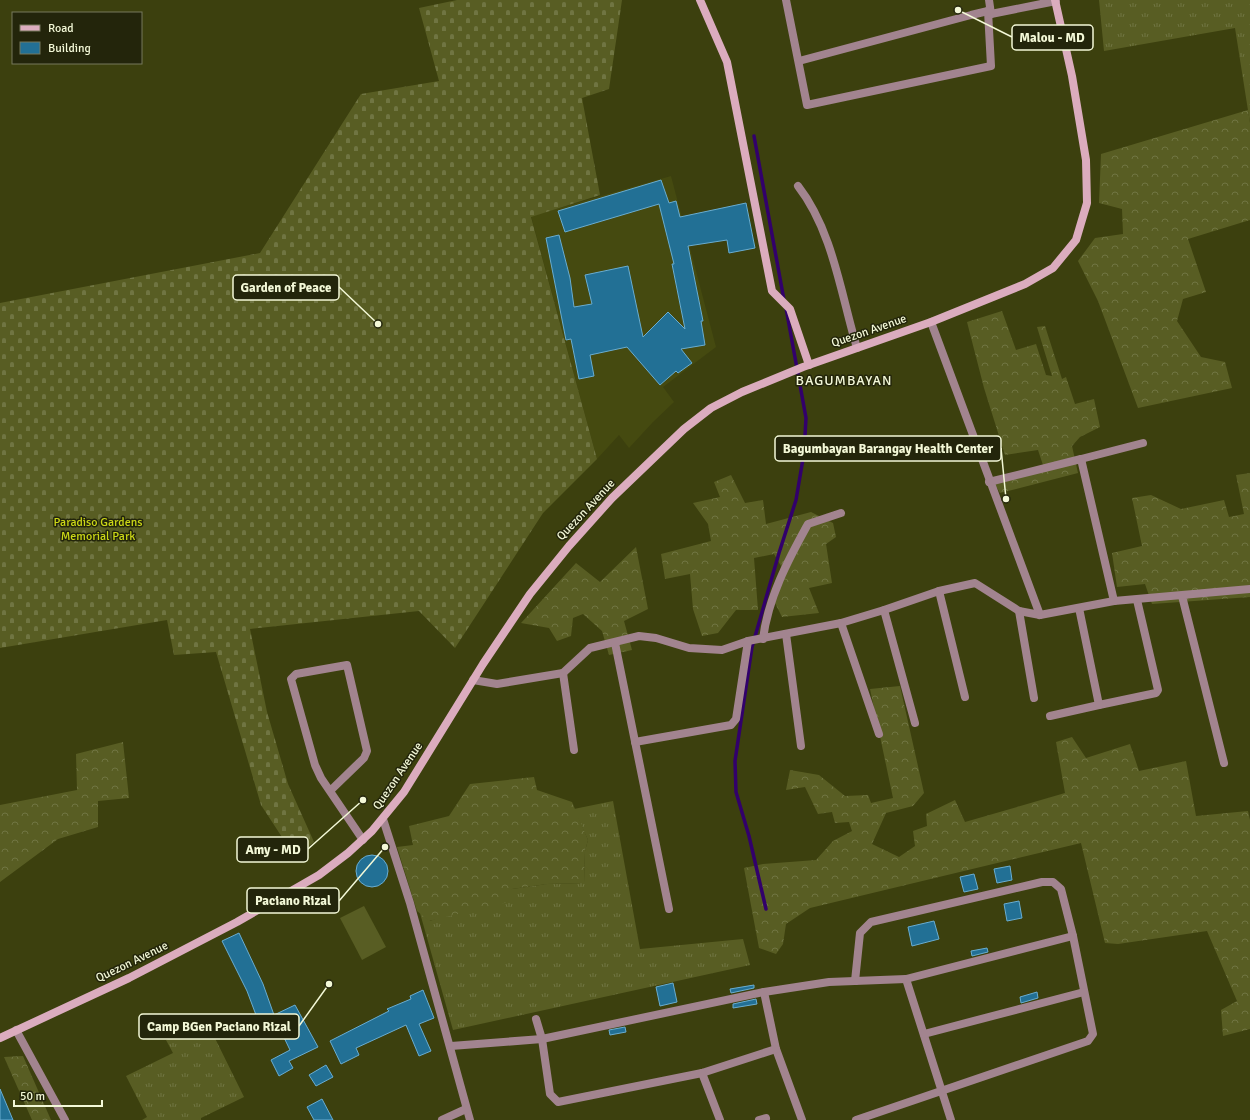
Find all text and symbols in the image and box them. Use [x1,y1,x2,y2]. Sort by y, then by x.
legend [12,12,142,64]
text: Road [48,21,74,36]
callout: Malou - MD [1012,25,1093,50]
text: Malou - MD [1019,30,1085,46]
text: Building [48,41,91,56]
callout: Garden of Peace [233,275,339,300]
text: Garden of Peace [241,280,332,296]
street label: Quezon Avenue [829,311,909,351]
district label: BAGUMBAYAN [795,372,893,389]
callout: Bagumbayan Barangay Health Center [775,436,1001,461]
text: Bagumbayan Barangay Health Center [783,441,994,457]
street label: Quezon Avenue [554,476,618,544]
park label: Paradiso Gardens Memorial Park [54,515,142,544]
street label: Quezon Avenue [370,739,426,813]
callout: Amy - MD [237,837,308,862]
text: Amy - MD [245,842,301,858]
callout: Paciano Rizal [247,888,339,913]
text: Paciano Rizal [255,893,331,909]
street label: Quezon Avenue [93,938,171,986]
callout: Camp BGen Paciano Rizal [139,1014,299,1039]
text: Camp BGen Paciano Rizal [147,1019,291,1035]
scale bar [14,1082,102,1108]
text: 50 m [20,1089,45,1104]

